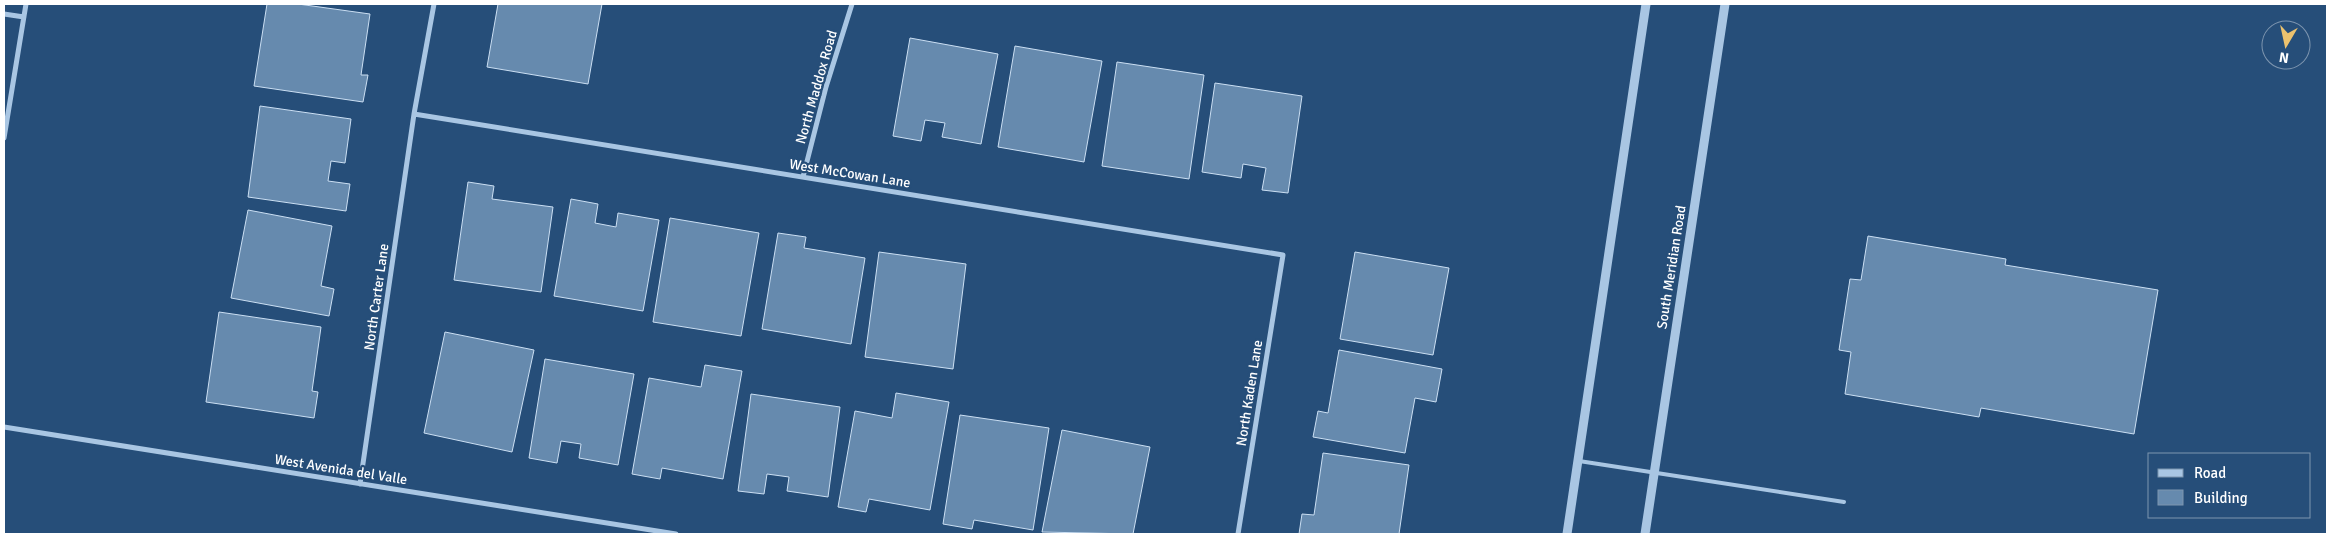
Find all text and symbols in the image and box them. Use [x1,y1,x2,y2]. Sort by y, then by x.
north arrow [2261,20,2311,70]
street label: North Maddox Road [792,28,841,146]
text: N [2278,48,2290,67]
street label: West McCowan Lane [788,156,912,191]
street label: South Meridian Road [1653,204,1690,330]
street label: North Carter Lane [361,243,392,352]
street label: North Kaden Lane [1233,339,1266,447]
street label: West Avenida del Valle [273,451,409,488]
legend [2148,453,2311,518]
text: Road [2194,464,2226,482]
text: Building [2194,489,2248,507]

